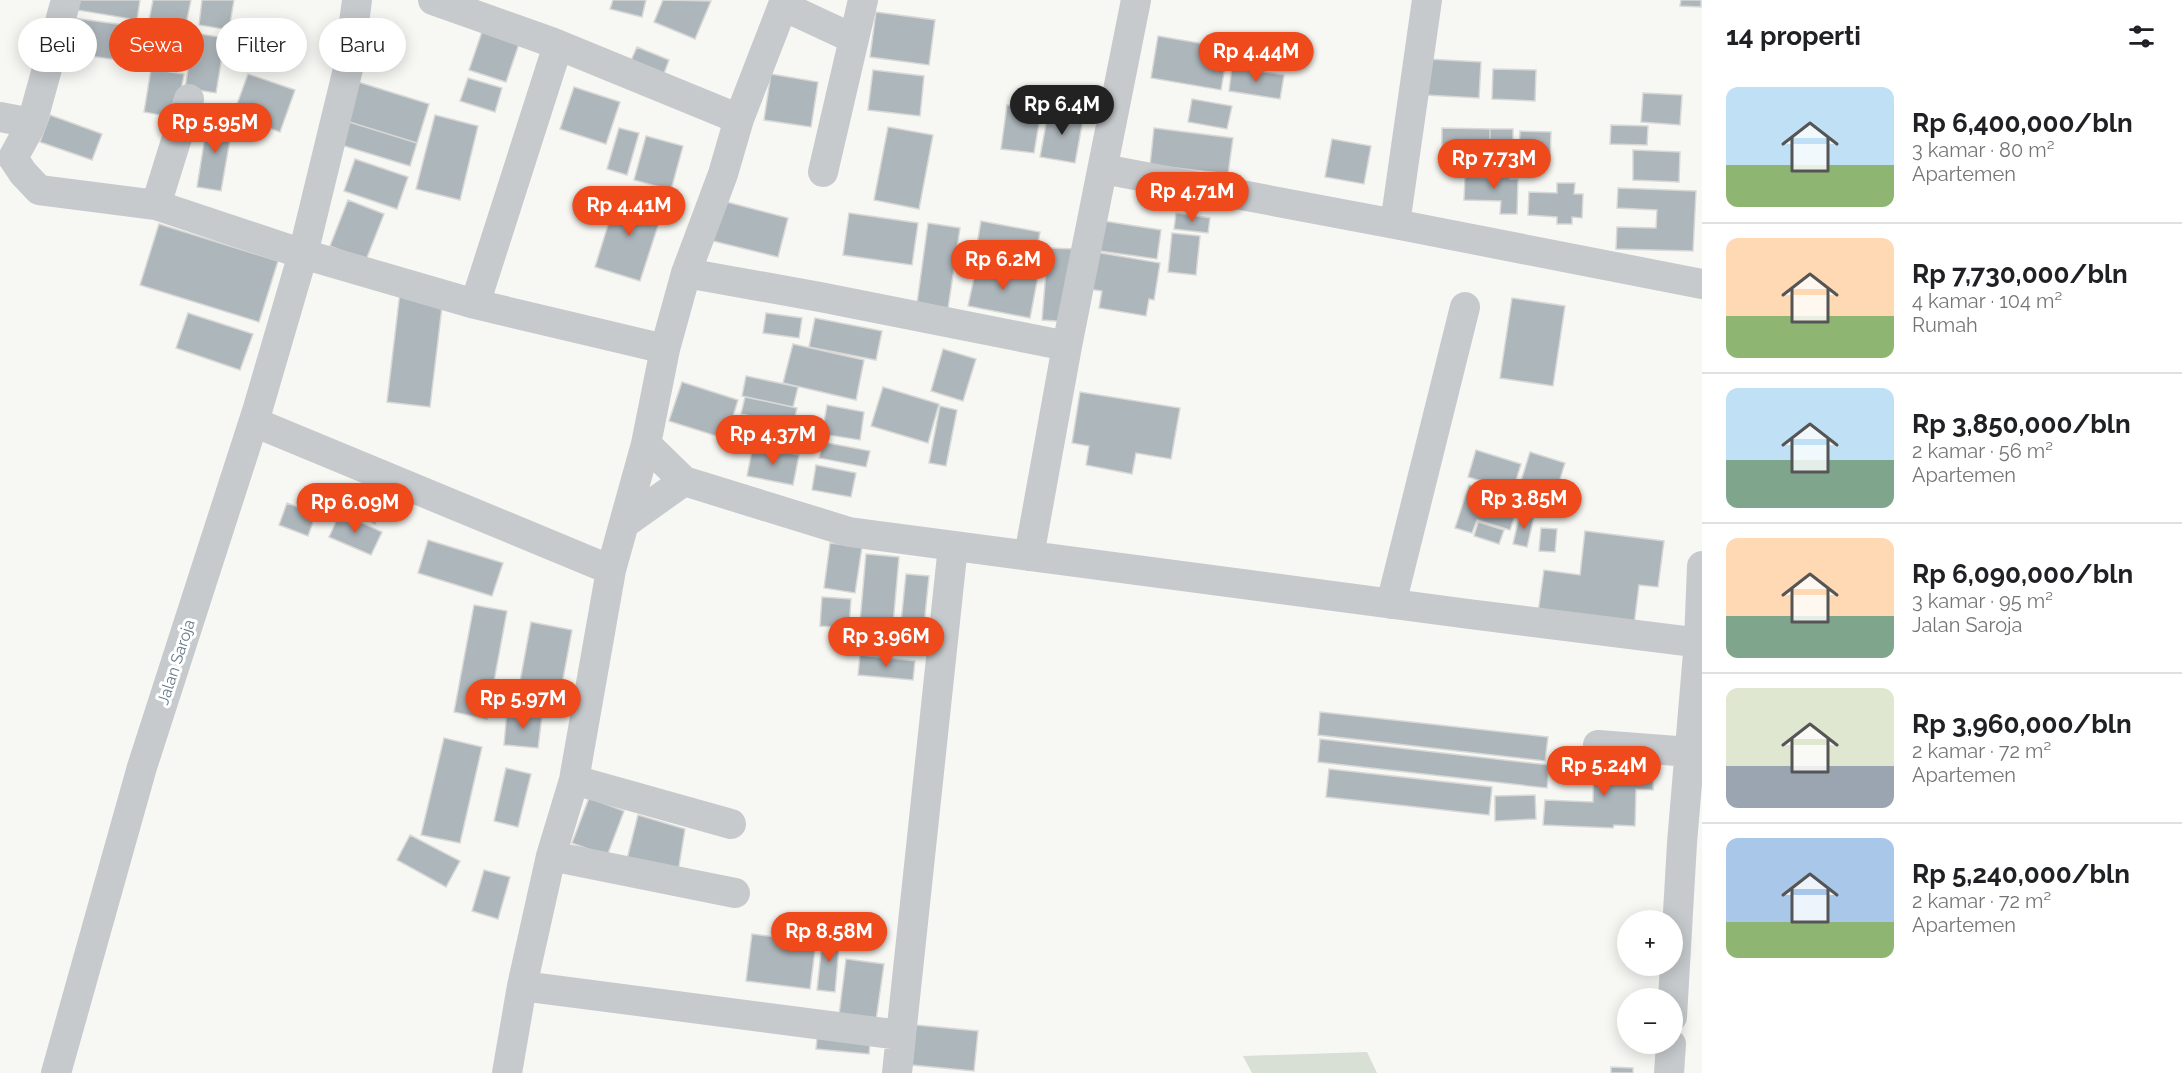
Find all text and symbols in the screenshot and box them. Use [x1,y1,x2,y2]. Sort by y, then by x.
chip: Beli [18,18,97,72]
chip: Sewa [109,18,204,72]
chip: Filter [216,18,307,72]
chip: Baru [319,18,406,72]
icon: filters [2125,20,2158,53]
text: 14 properti [1726,21,1861,51]
pin: Rp 4.44M [1194,32,1318,83]
text: Rp 4.44M [1213,39,1299,63]
pin: Rp 6.4M [1007,85,1117,136]
text: Rp 6.4M [1024,92,1100,116]
pin: Rp 5.95M [153,103,277,154]
text: Rp 6,400,000/bln [1912,108,2133,138]
text: Rp 5.95M [172,110,258,134]
icon: home [1774,111,1846,183]
text: 3 kamar · 80 m² [1912,138,2054,162]
pin: Rp 7.73M [1432,139,1556,190]
text: Rp 7.73M [1452,146,1536,170]
text: Apartemen [1912,162,2016,186]
pin: Rp 4.71M [1130,172,1254,223]
text: Rp 4.71M [1150,179,1234,203]
pin: Rp 4.41M [567,186,691,237]
text: Rp 4.41M [586,193,672,217]
pin: Rp 6.2M [948,240,1058,291]
text: Rp 6.2M [965,247,1041,271]
text: Rp 7,730,000/bln [1912,259,2128,289]
icon: home [1774,262,1846,334]
text: 4 kamar · 104 m² [1912,289,2062,313]
text: Rumah [1912,313,1978,337]
text: Rp 3,850,000/bln [1912,409,2131,439]
icon: home [1774,412,1846,484]
pin: Rp 4.37M [711,415,835,466]
text: Rp 4.37M [730,422,816,446]
text: 2 kamar · 56 m² [1912,439,2053,463]
text: Apartemen [1912,463,2016,487]
pin: Rp 3.85M [1462,479,1586,530]
pin: Rp 6.09M [293,483,417,534]
text: Rp 3.85M [1481,486,1567,510]
text: Rp 6.09M [311,490,399,514]
text: Rp 6,090,000/bln [1912,559,2133,589]
icon: home [1774,562,1846,634]
text: 3 kamar · 95 m² [1912,589,2053,613]
text: Jalan Saroja [1912,613,2023,637]
street label: Jalan Saroja [153,617,199,707]
pin: Rp 3.96M [824,617,948,668]
text: Rp 3.96M [842,624,930,648]
pin: Rp 5.97M [461,679,585,730]
text: Rp 5.97M [480,686,566,710]
text: Rp 3,960,000/bln [1912,709,2132,739]
icon: home [1774,712,1846,784]
text: 2 kamar · 72 m² [1912,739,2051,763]
pin: Rp 5.24M [1542,746,1666,797]
text: Rp 5.24M [1561,753,1647,777]
text: Apartemen [1912,763,2016,787]
text: Rp 5,240,000/bln [1912,859,2130,889]
icon: home [1774,862,1846,934]
text: 2 kamar · 72 m² [1912,889,2051,913]
map controls [1617,910,1683,1054]
button: + [1617,910,1683,976]
pin: Rp 8.58M [767,912,891,963]
text: Apartemen [1912,913,2016,937]
text: Rp 8.58M [785,919,873,943]
button: − [1617,988,1683,1054]

